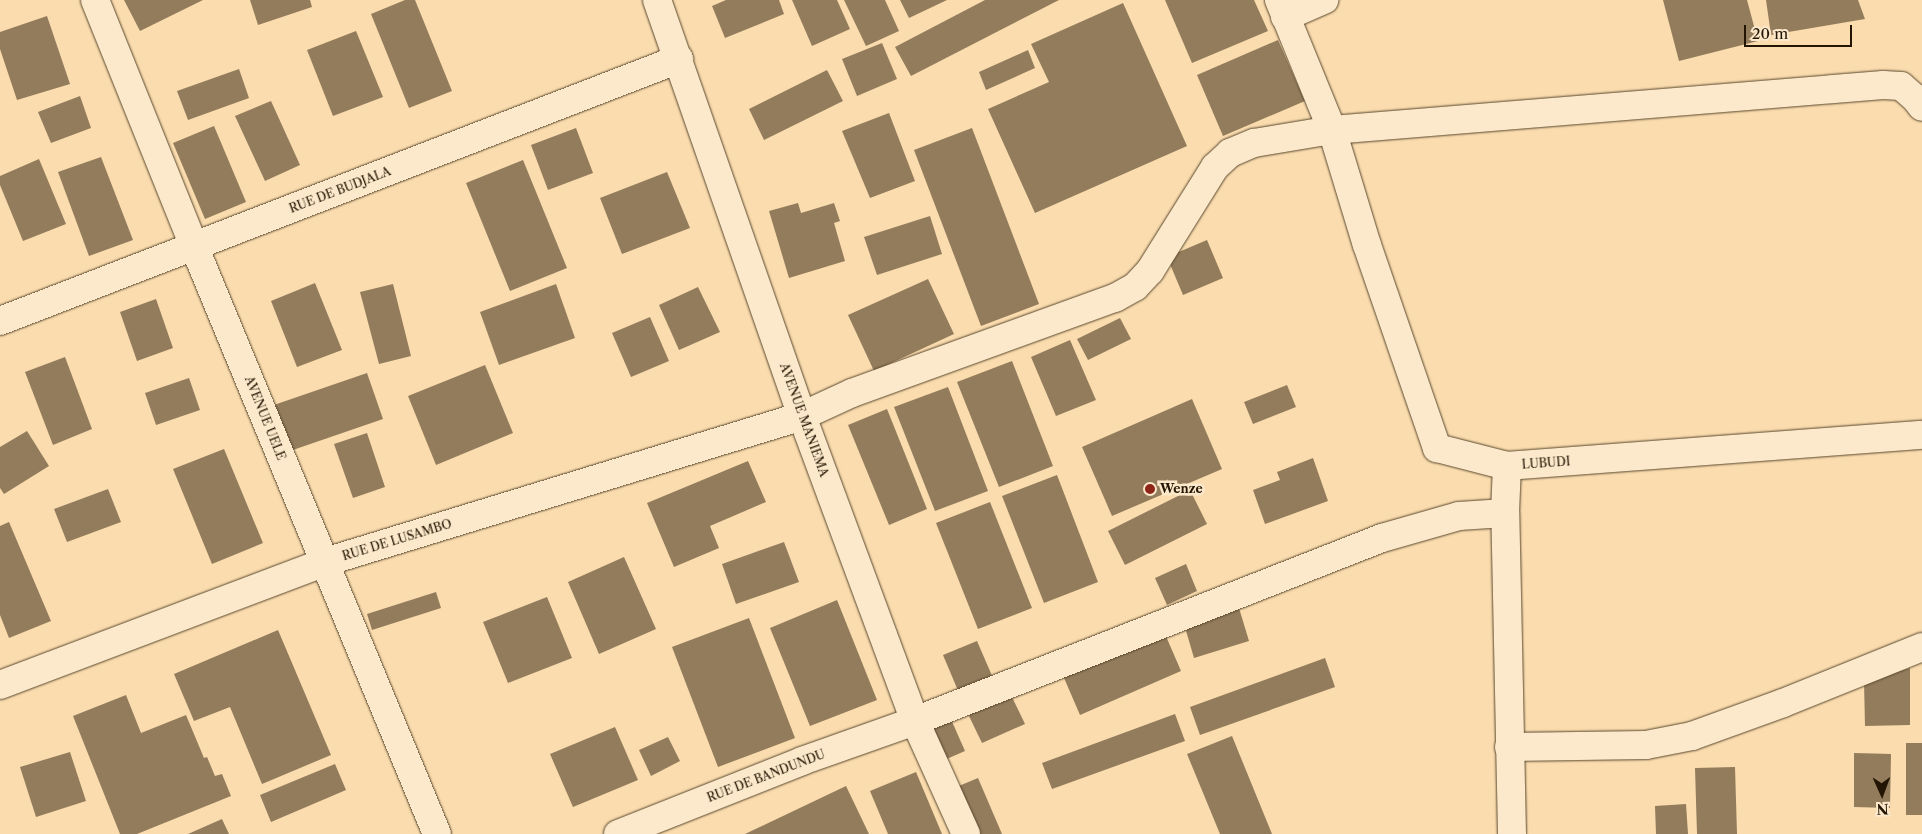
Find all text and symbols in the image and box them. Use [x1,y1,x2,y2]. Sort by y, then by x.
scale bar [1747,15,1854,47]
text: 20 m [1752,24,1788,43]
street label: RUE DE BUDJALA [287,164,393,216]
street label: AVENUE MANIEMA [777,361,831,479]
street label: AVENUE UELE [242,374,288,462]
street label: LUBUDI [1521,454,1571,472]
place label: Wenze [1160,482,1203,496]
marker: Wenze [1144,483,1156,495]
street label: RUE DE LUSAMBO [341,516,453,564]
street label: RUE DE BANDUNDU [705,747,827,805]
north arrow [1857,769,1907,819]
text: N [1876,800,1889,818]

